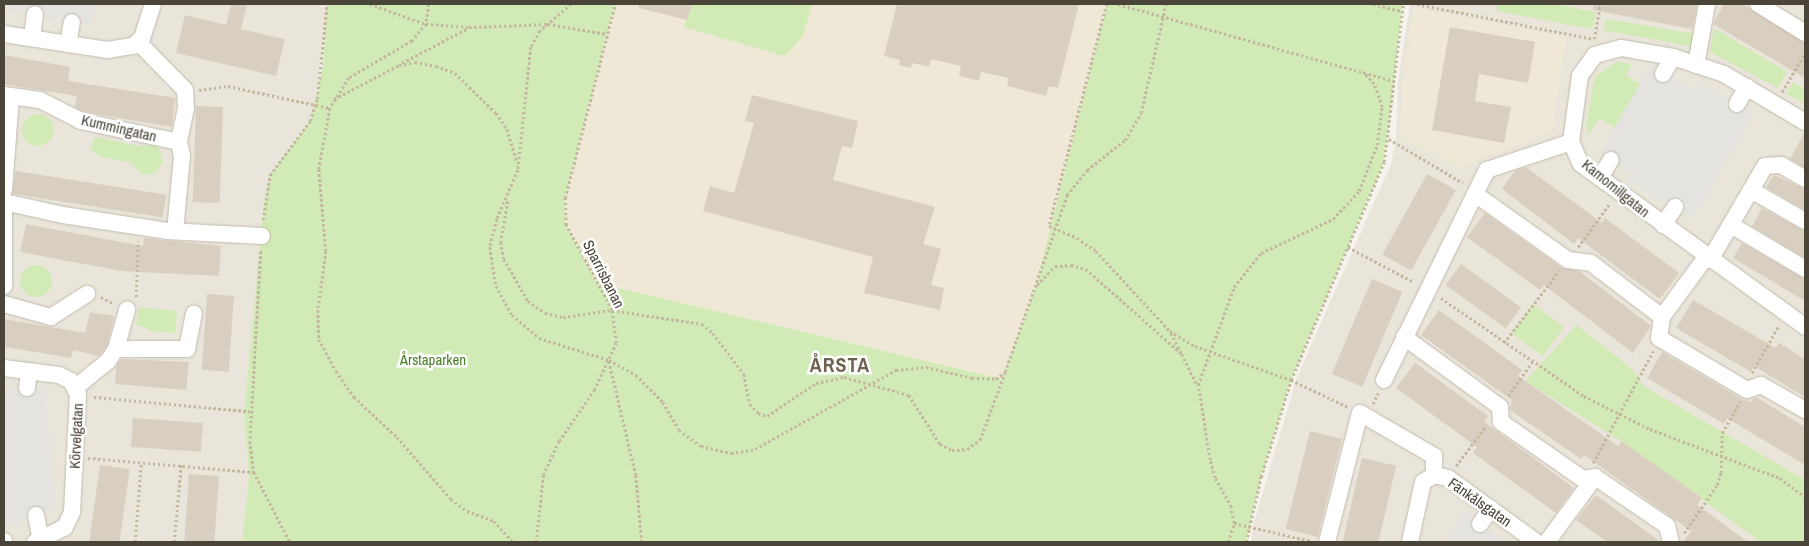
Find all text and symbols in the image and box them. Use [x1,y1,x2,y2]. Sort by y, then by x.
street label: Kummingatan [80,111,158,145]
street label: Kamomillgatan [1578,155,1654,221]
street label: Sparrisbanan [579,237,629,311]
park label: Årstaparken [400,351,466,369]
district label: ÅRSTA [809,352,871,376]
street label: Körvelgatan [65,403,87,469]
street label: Fänkålsgatan [1445,474,1515,530]

